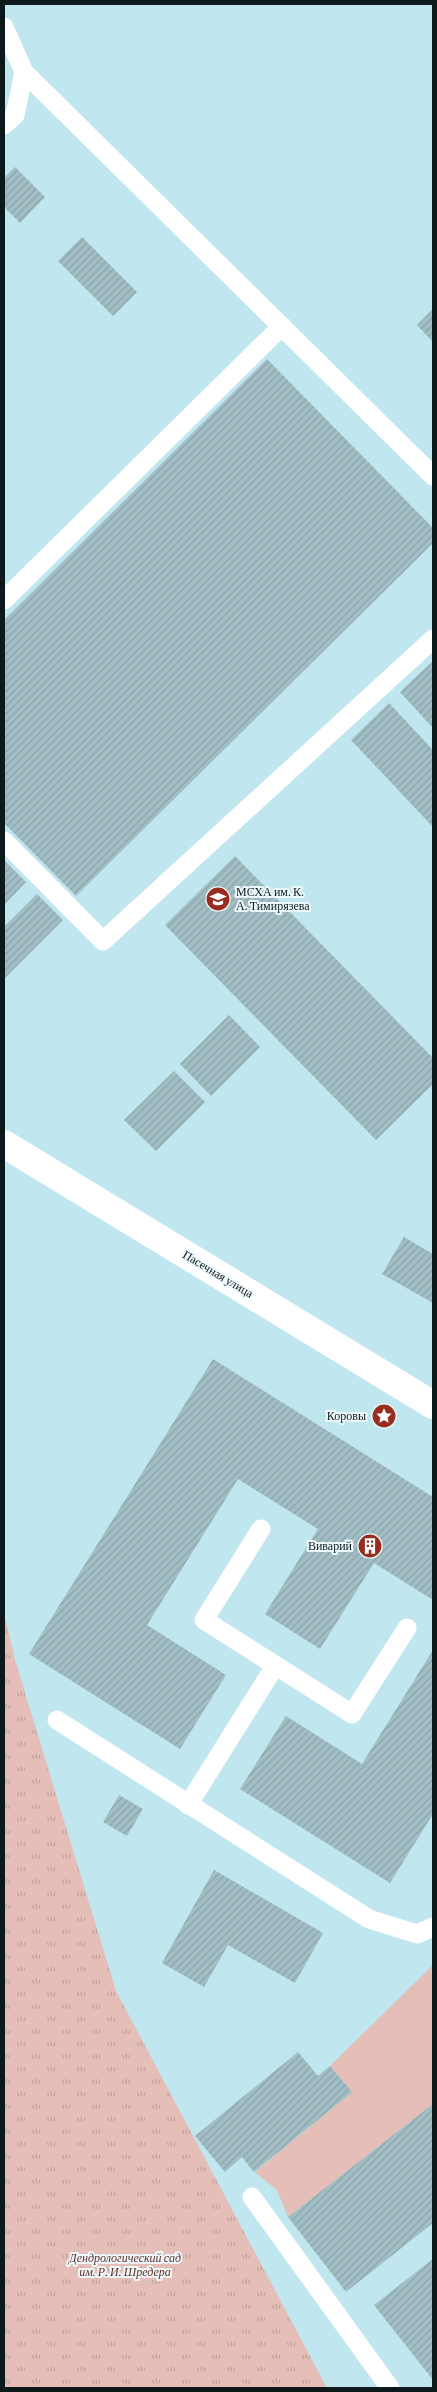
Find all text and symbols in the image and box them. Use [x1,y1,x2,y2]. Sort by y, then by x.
place label: МСХА им. К. А. Тимирязева [236,885,310,913]
school or university icon: МСХА им. К. А. Тимирязева [205,886,231,912]
street label: Пасечная улица [180,1247,256,1301]
place icon: Коровы [371,1403,397,1429]
place label: Коровы [327,1409,366,1423]
building icon: Виварий [357,1533,383,1559]
place label: Виварий [308,1539,353,1553]
park label: Дендрологический сад им. Р. И. Шредера [68,2251,181,2279]

